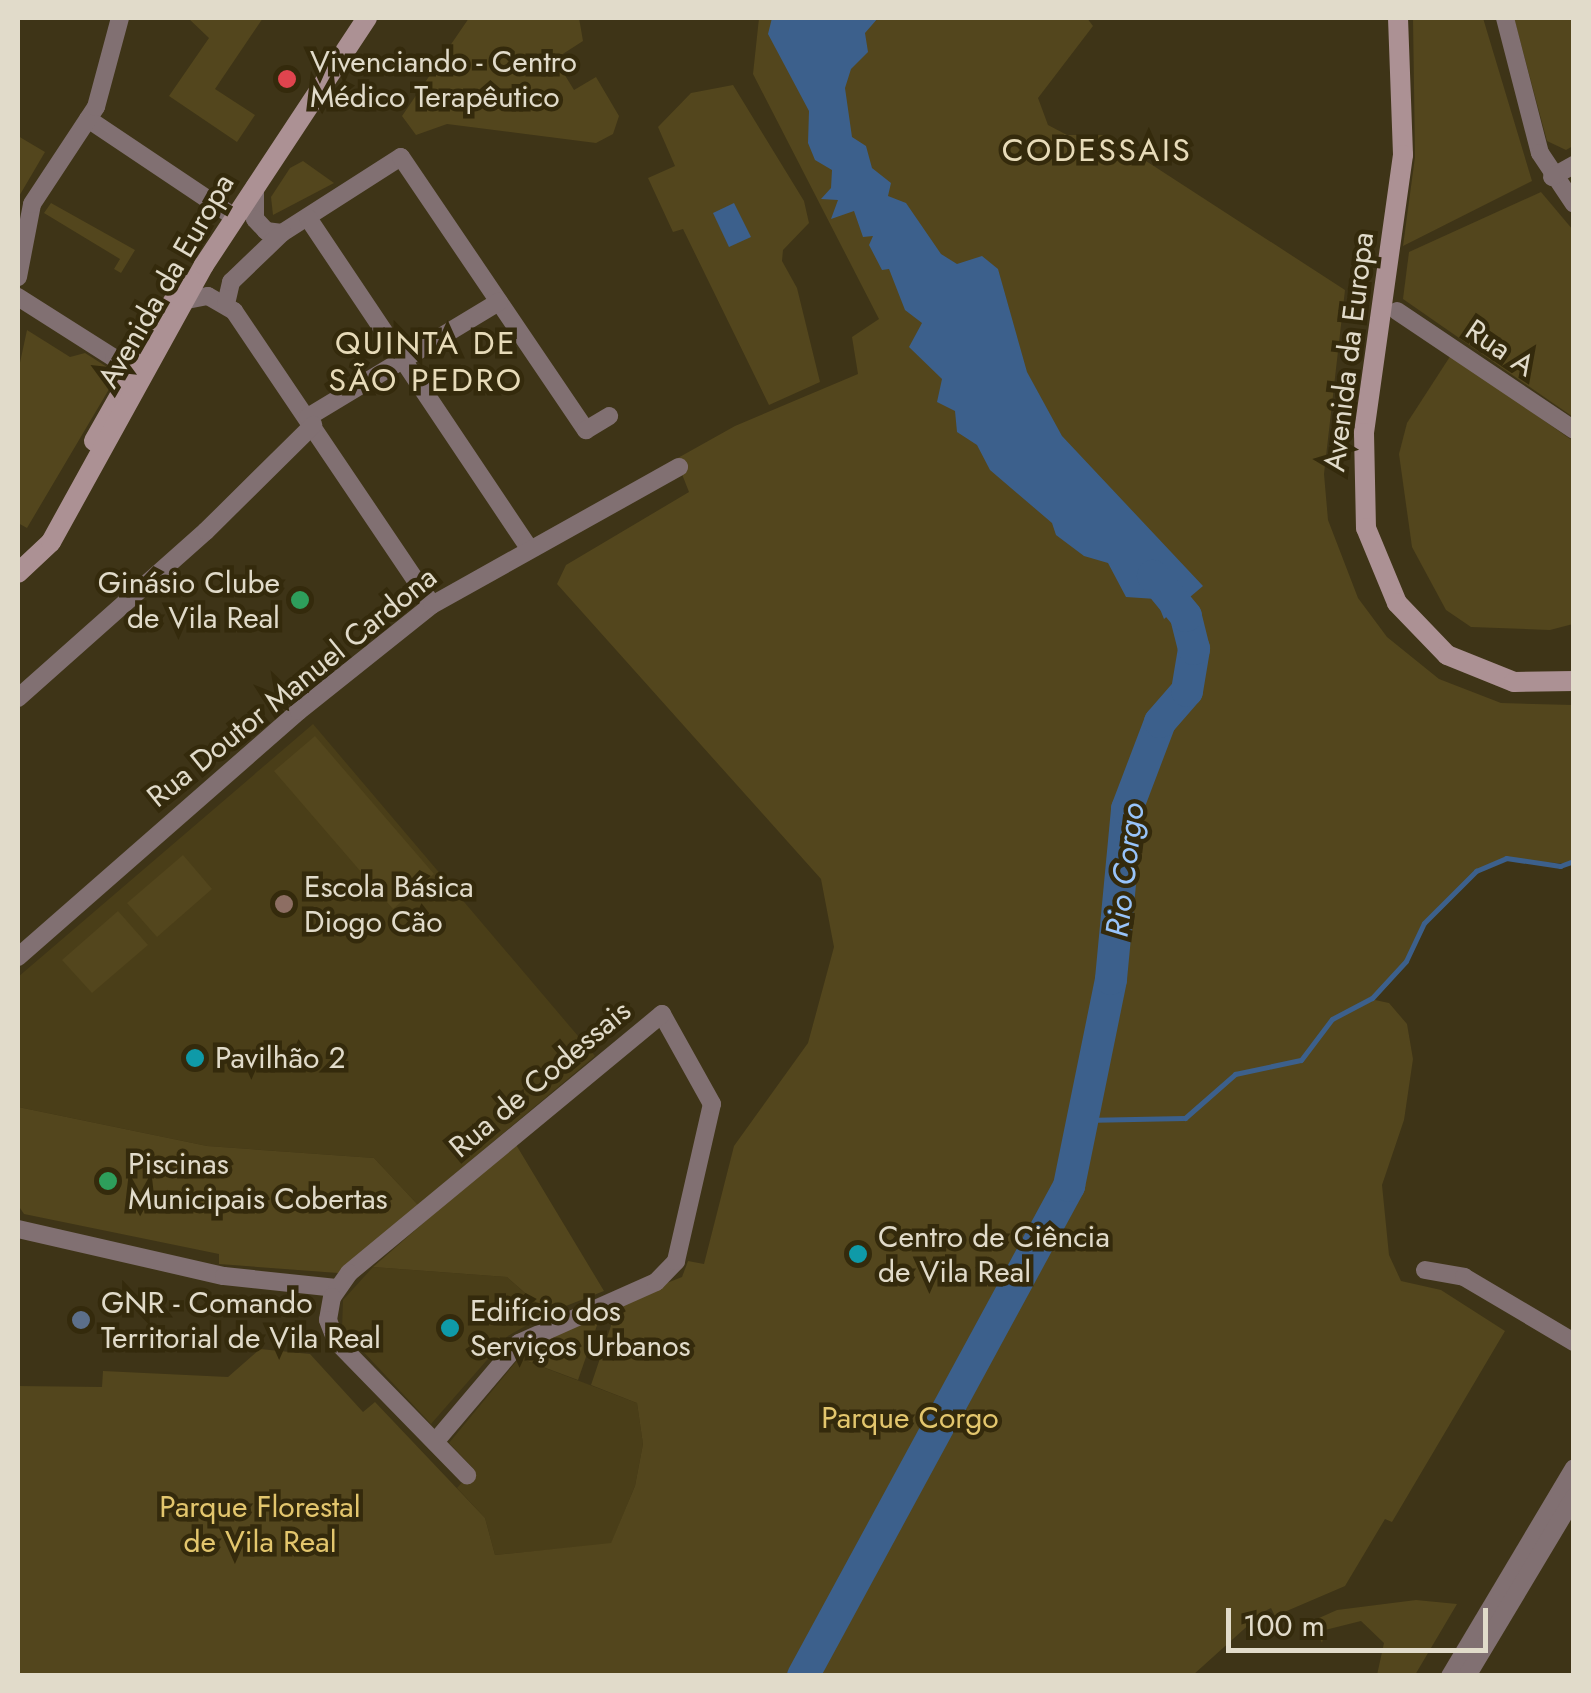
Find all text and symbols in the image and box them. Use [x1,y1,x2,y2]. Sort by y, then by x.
place label: Vivenciando - Centro Médico Terapêutico [310,44,577,114]
marker: Vivenciando - Centro Médico Terapêutico [274,66,300,92]
district label: CODESSAIS [1002,131,1192,169]
street label: Avenida da Europa [90,168,242,394]
street label: Avenida da Europa [1316,230,1382,474]
street label: Rua A [1459,312,1541,384]
district label: QUINTA DE SÃO PEDRO [328,325,524,400]
street label: Rua Doutor Manuel Cardona [140,559,444,815]
place label: Ginásio Clube de Vila Real [98,565,280,636]
marker: Ginásio Clube de Vila Real [289,589,311,611]
water label: Rio Corgo [1098,801,1152,939]
place label: Escola Básica Diogo Cão [304,869,474,940]
marker: Escola Básica Diogo Cão [273,893,295,915]
street label: Rua de Codessais [442,993,638,1165]
place label: Pavilhão 2 [215,1040,345,1076]
marker: Pavilhão 2 [184,1047,206,1069]
place label: Piscinas Municipais Cobertas [128,1146,388,1216]
marker: Piscinas Municipais Cobertas [97,1170,119,1192]
place label: Centro de Ciência de Vila Real [878,1219,1110,1290]
marker: Centro de Ciência de Vila Real [847,1243,869,1265]
place label: GNR - Comando Territorial de Vila Real [101,1285,381,1356]
place label: Edifício dos Serviços Urbanos [470,1293,691,1364]
marker: GNR - Comando Territorial de Vila Real [70,1309,92,1331]
marker: Edifício dos Serviços Urbanos [439,1317,461,1339]
park label: Parque Corgo [821,1400,999,1436]
park label: Parque Florestal de Vila Real [159,1489,361,1560]
scale bar [1231,1588,1494,1650]
text: 100 m [1243,1604,1325,1647]

